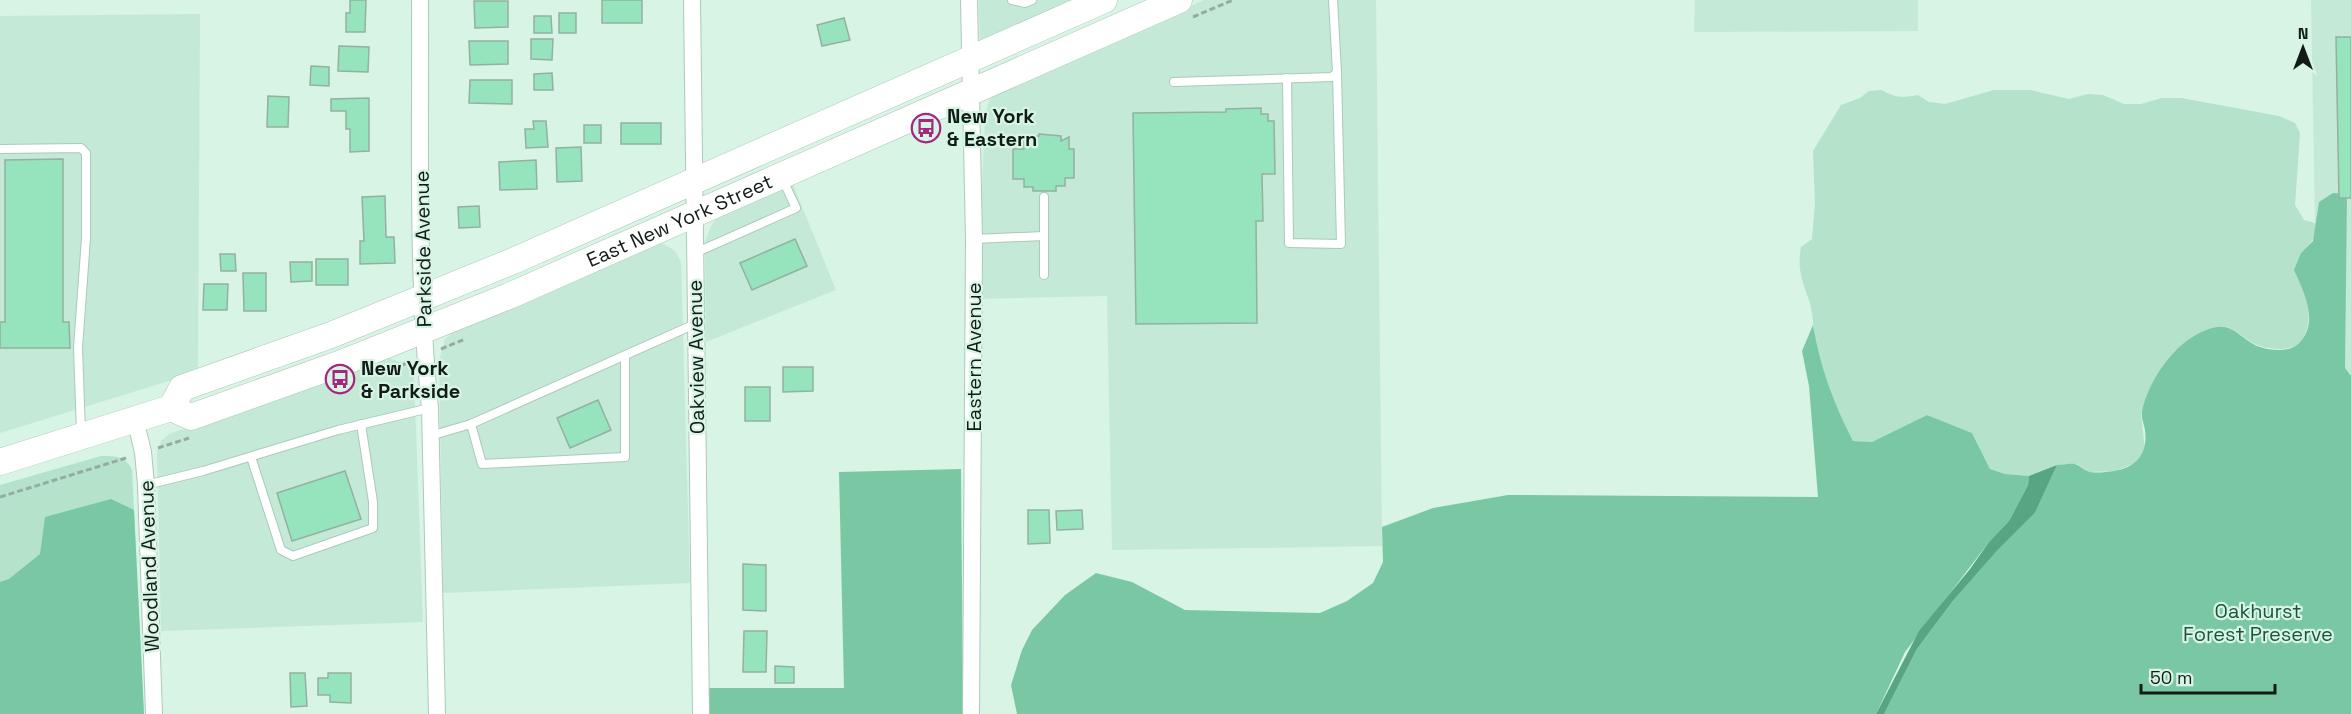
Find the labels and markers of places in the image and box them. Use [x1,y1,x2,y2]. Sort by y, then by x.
place label: New York & Eastern [947,103,1037,152]
bus stop icon: New York & Eastern [910,112,942,144]
place label: New York & Parkside [361,355,460,404]
bus stop icon: New York & Parkside [324,363,356,395]

